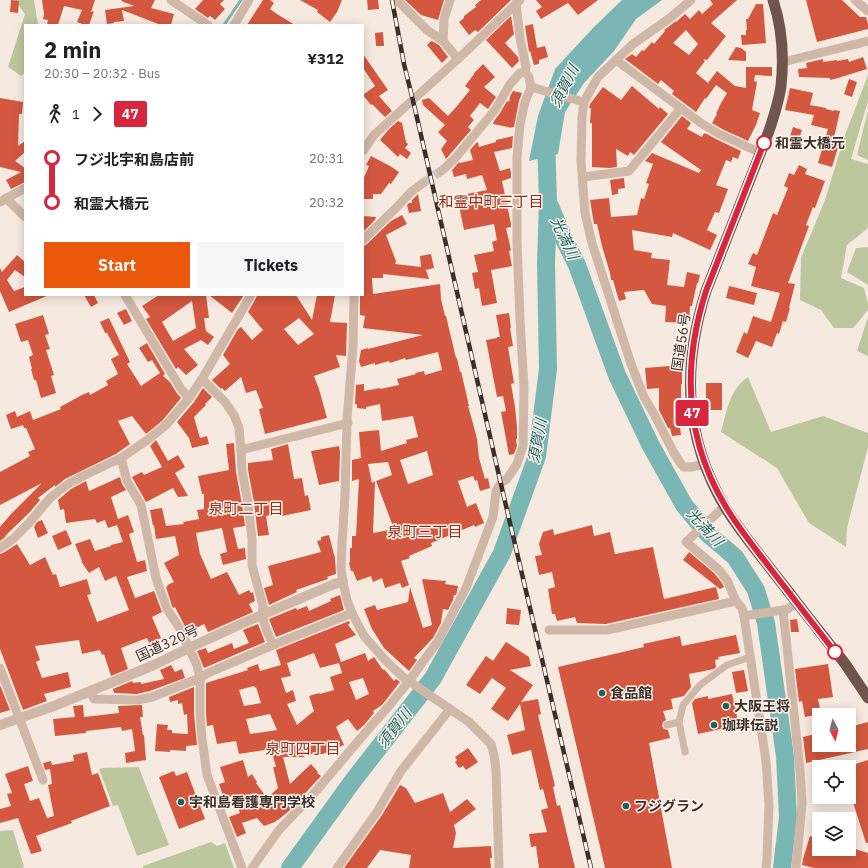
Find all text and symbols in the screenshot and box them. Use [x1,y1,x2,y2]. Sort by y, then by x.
text: 2 min [44,35,101,64]
text: ¥312 [307,49,344,68]
water label: 須賀川 [545,60,584,110]
text: 20:30 – 20:32 · Bus [44,65,160,82]
icon: walk [44,103,66,125]
icon: forward [86,103,108,125]
text: 47 [122,105,139,123]
text: 1 [72,106,80,123]
place label: 和霊大橋元 [775,134,845,152]
marker: 和霊大橋元 [756,135,772,151]
text: フジ北宇和島店前 [74,150,194,169]
text: 20:31 [309,150,344,167]
district label: 和霊中町三丁目 [438,192,544,211]
text: 和霊大橋元 [74,194,149,213]
text: 20:32 [309,194,344,211]
water label: 光満川 [547,214,584,264]
button: Start [44,242,190,288]
button: Tickets [198,242,344,288]
street label: 国道56号 [668,312,694,372]
line badge: 47 [674,400,710,426]
text: 47 [684,404,700,422]
water label: 須賀川 [524,415,551,465]
district label: 泉町二丁目 [208,499,284,518]
water label: 光満川 [683,504,729,551]
district label: 泉町三丁目 [387,522,463,541]
street label: 国道320号 [133,621,201,665]
unlabelled marker [827,644,843,660]
place label: 食品館 [610,684,652,702]
marker: 食品館 [597,688,607,698]
place label: 大阪王将 [734,697,790,715]
marker: 大阪王将 [721,701,731,711]
water label: 須賀川 [373,703,417,752]
north arrow [812,708,856,752]
map controls [812,708,856,856]
place label: 珈琲伝説 [722,716,779,734]
marker: 珈琲伝説 [709,720,719,730]
district label: 泉町四丁目 [265,739,341,758]
button: locate [812,760,856,804]
place label: 宇和島看護専門学校 [189,793,315,811]
marker: 宇和島看護専門学校 [176,797,186,807]
place label: フジグラン [634,797,704,815]
marker: フジグラン [621,801,631,811]
button: layers [812,812,856,856]

